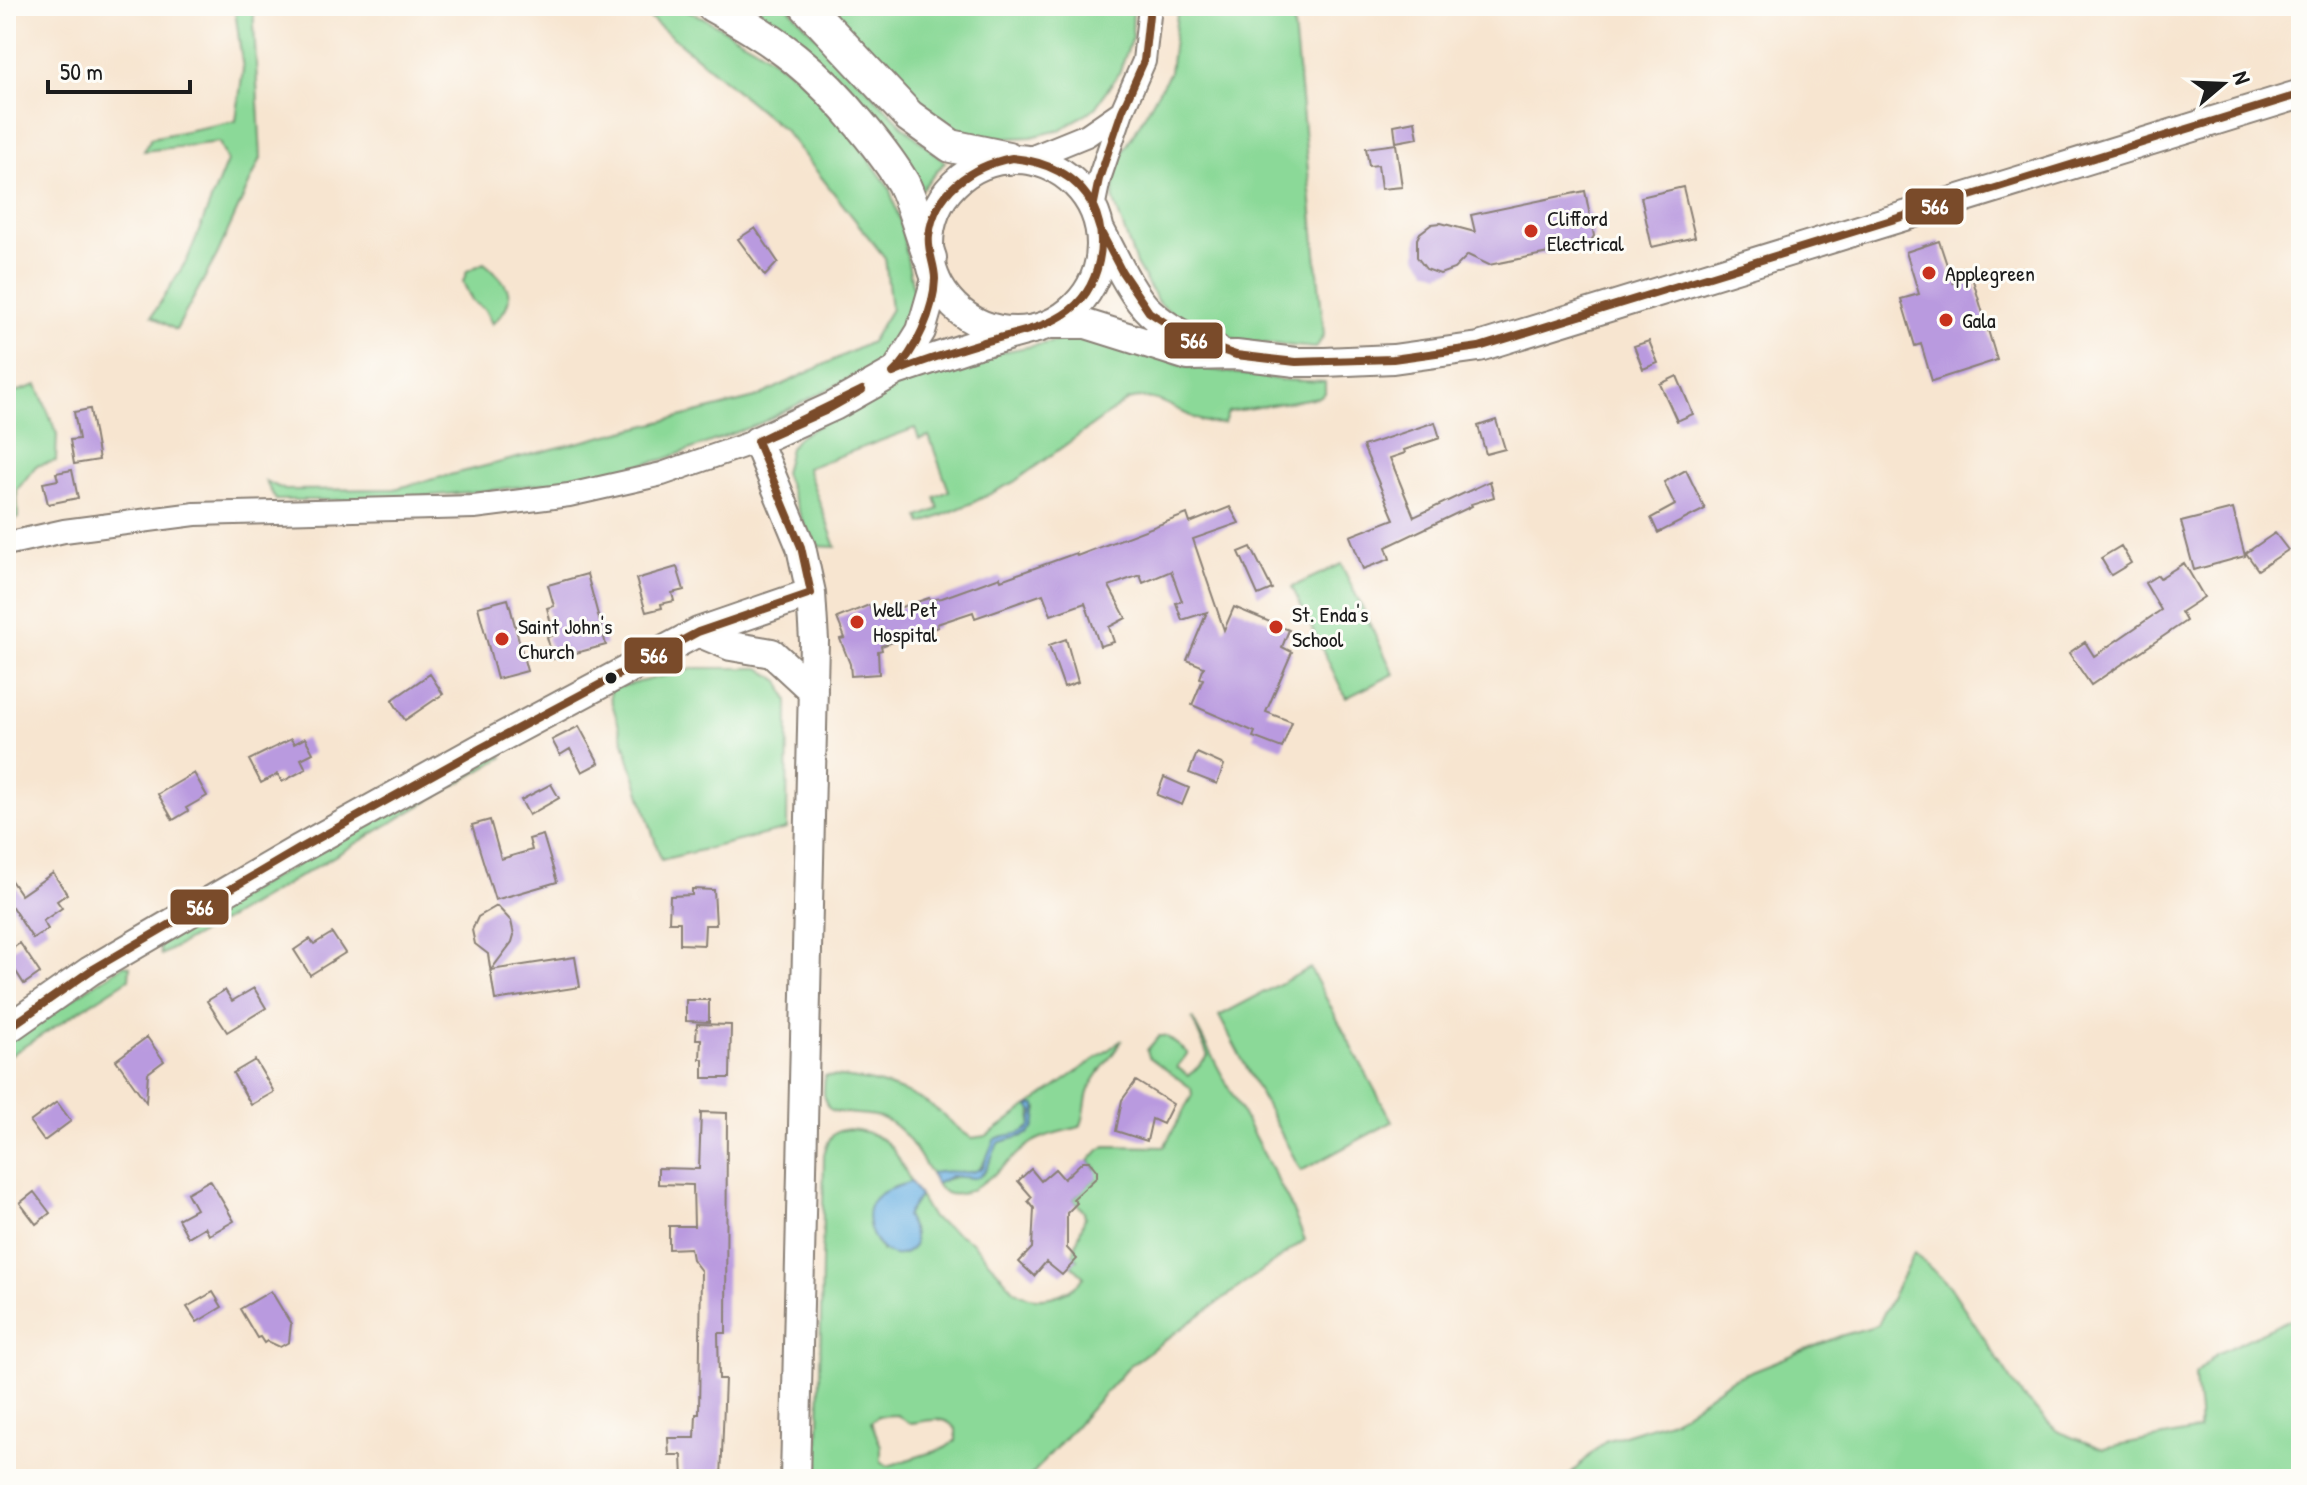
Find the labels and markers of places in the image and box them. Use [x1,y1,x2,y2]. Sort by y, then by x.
place label: Clifford Electrical [1547,203,1624,258]
marker: Clifford Electrical [1522,222,1540,240]
place label: Applegreen [1945,258,2035,288]
marker: Applegreen [1920,264,1938,282]
place label: Gala [1962,305,1996,335]
marker: Gala [1937,311,1955,329]
place label: Well Pet Hospital [873,594,937,649]
place label: St. Enda's School [1292,599,1368,654]
place label: Saint John's Church [518,611,613,666]
marker: Well Pet Hospital [848,613,866,631]
marker: St. Enda's School [1267,618,1285,636]
marker: Saint John's Church [493,630,511,648]
unlabelled marker [603,670,619,686]

